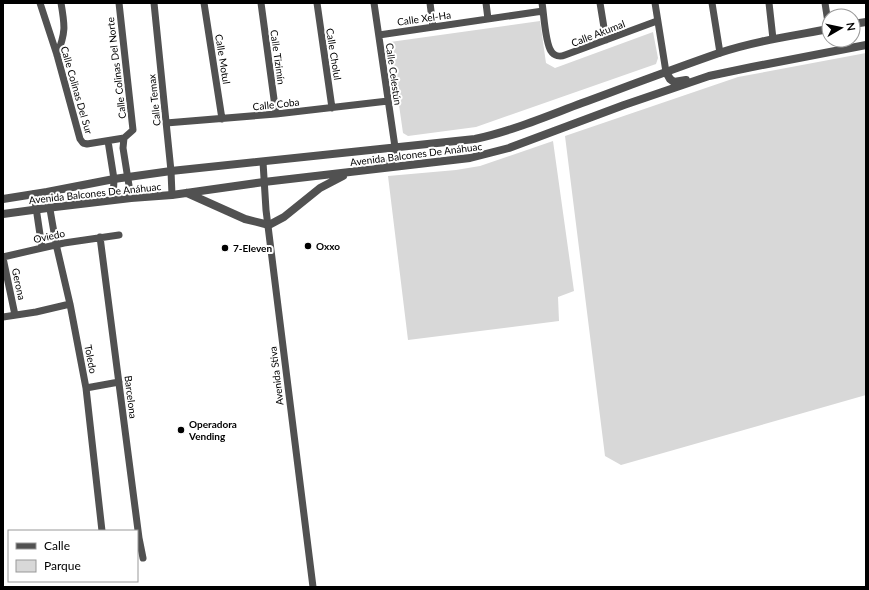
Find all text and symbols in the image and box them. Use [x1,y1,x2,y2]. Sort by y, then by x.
street label: Calle Xel-Ha [396,8,452,28]
north arrow [821,8,861,48]
street label: Calle Colinas Del Norte [104,17,128,119]
street label: Calle Akumal [569,17,627,49]
text: N [844,21,858,32]
street label: Calle Cholul [324,27,344,81]
street label: Calle Tizimín [268,29,288,85]
street label: Calle Motul [213,33,233,85]
street label: Calle Celestún [384,42,404,106]
street label: Calle Colinas Del Sur [59,45,95,136]
street label: Calle Temax [145,73,163,127]
street label: Calle Coba [252,96,300,112]
street label: Avenida Balcones De Anáhuac [349,140,483,168]
street label: Avenida Balcones De Anáhuac [28,180,162,206]
street label: Oviedo [32,227,66,245]
place label: Oxxo [316,240,340,252]
marker: Oxxo [303,241,313,251]
place label: 7-Eleven [233,242,272,254]
marker: 7-Eleven [220,243,230,253]
street label: Gerona [10,267,28,301]
street label: Toledo [82,343,100,375]
street label: Avenida Stiva [266,346,286,406]
street label: Barcelona [122,375,140,419]
place label: Operadora Vending [188,418,237,442]
marker: Operadora Vending [176,425,186,435]
legend [8,530,138,582]
text: Calle [44,538,70,553]
text: Parque [44,558,81,573]

